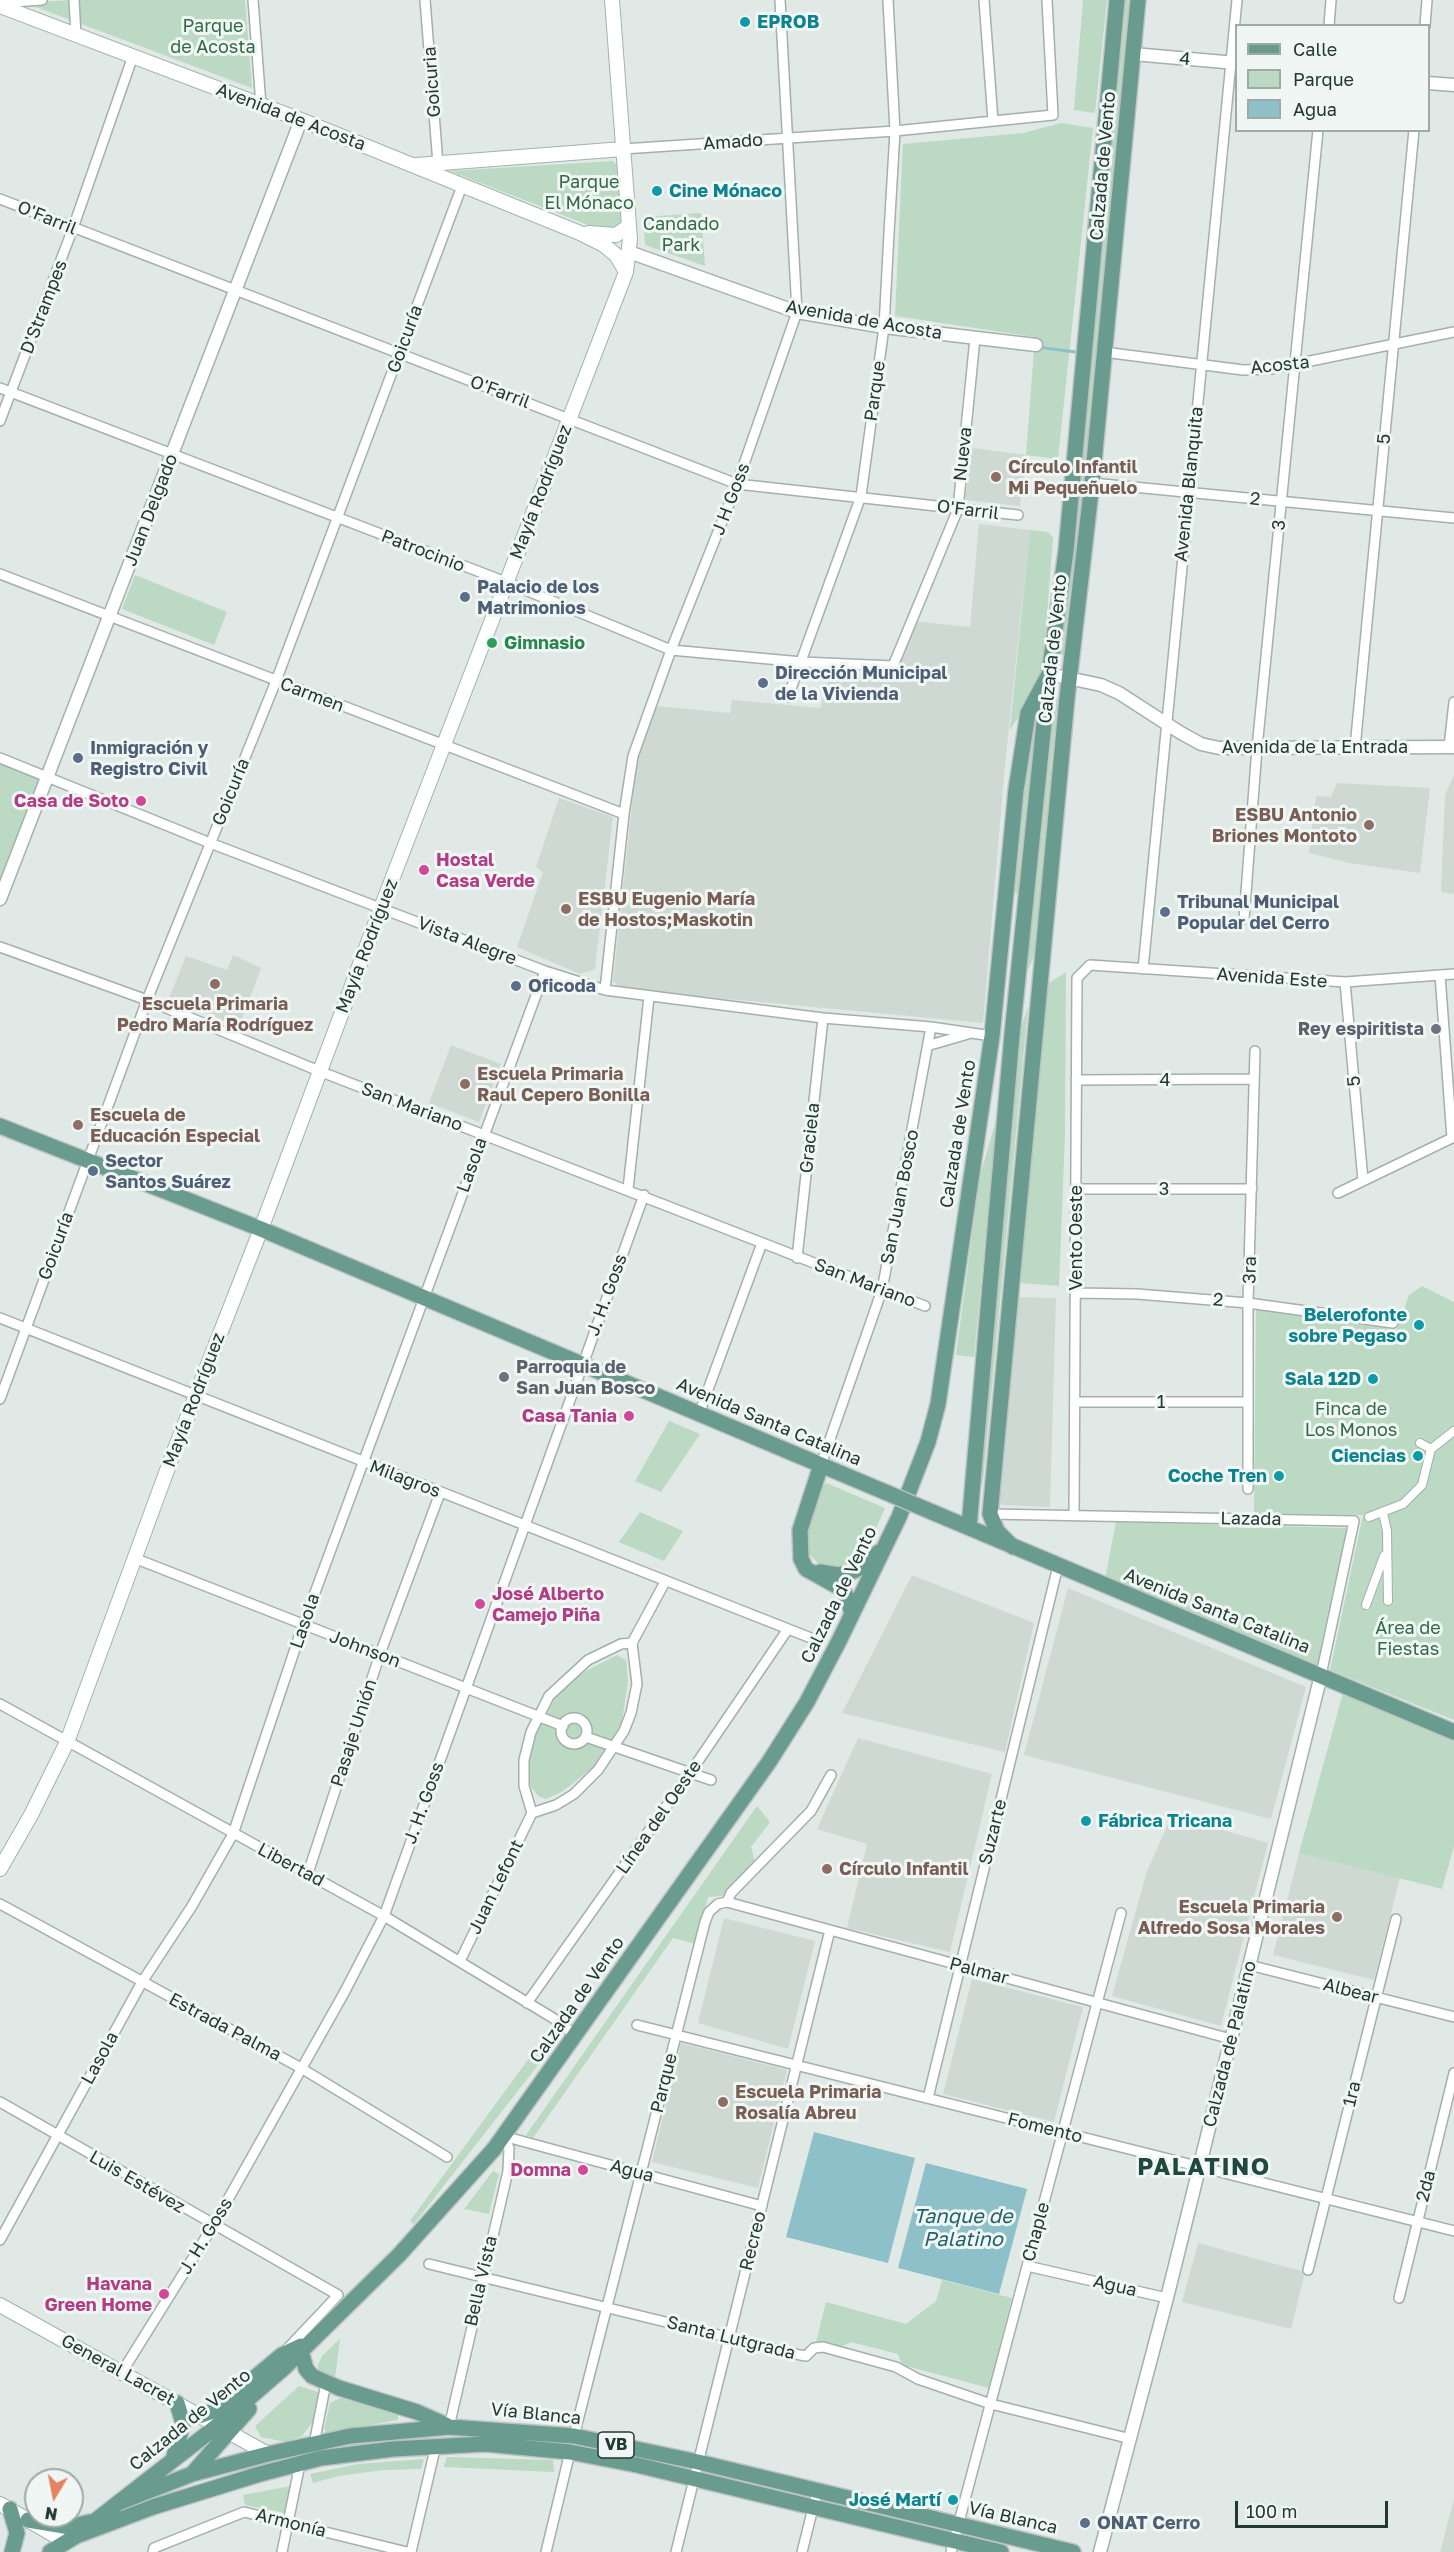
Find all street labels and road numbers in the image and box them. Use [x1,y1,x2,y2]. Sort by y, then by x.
street label: Goicuria [419,46,445,118]
street label: 4 [1179,48,1191,70]
street label: Avenida de Acosta [213,79,369,155]
street label: Calzada de Vento [1086,90,1120,242]
street label: Amado [702,129,764,155]
street label: O'Farril [14,196,80,240]
street label: D'Strampes [16,257,72,357]
street label: Avenida de Acosta [784,296,944,344]
street label: Goicuría [383,302,427,376]
street label: Acosta [1249,351,1311,379]
street label: Parque [860,359,890,423]
street label: O'Farril [467,371,533,413]
street label: Avenida Blanquita [1170,405,1208,563]
street label: Mayía Rodríguez [505,422,577,562]
street label: Nueva [949,426,977,482]
street label: 5 [1373,433,1395,445]
street label: Juan Delgado [120,451,182,569]
street label: J H Goss [707,460,755,538]
street label: 2 [1249,488,1261,510]
street label: O'Farril [936,495,1000,525]
street label: 3 [1268,519,1290,531]
street label: Patrocinio [378,525,468,577]
street label: Calzada de Vento [1034,573,1072,725]
street label: Carmen [277,673,347,717]
street label: Avenida de la Entrada [1222,736,1408,758]
street label: Goicuría [208,755,254,829]
street label: Mayía Rodríguez [331,876,403,1016]
street label: Vista Alegre [414,912,520,970]
street label: Avenida Este [1216,963,1328,993]
street label: Calzada de Vento [936,1058,980,1210]
street label: 4 [1160,1069,1170,1091]
street label: 5 [1343,1075,1365,1087]
street label: San Mariano [358,1078,466,1136]
street label: Graciela [796,1102,824,1174]
street label: San Juan Bosco [876,1128,924,1266]
street label: Lasola [452,1135,492,1195]
street label: 3 [1159,1178,1169,1200]
street label: Vento Oeste [1065,1185,1087,1291]
street label: Goicuría [34,1209,78,1283]
street label: J. H. Goss [582,1251,632,1339]
street label: San Mariano [811,1254,919,1312]
street label: 3ra [1239,1256,1261,1284]
street label: 2 [1212,1289,1224,1311]
street label: Mayía Rodríguez [158,1330,230,1470]
street label: Avenida Santa Catalina [673,1373,865,1471]
street label: 1 [1157,1391,1165,1413]
street label: Milagros [366,1456,444,1502]
street label: Lazada [1220,1508,1282,1530]
street label: Calzada de Vento [796,1523,882,1667]
street label: Avenida Santa Catalina [1121,1564,1313,1658]
street label: Lasola [286,1591,324,1651]
street label: Johnson [326,1626,404,1672]
street label: Pasaje Unión [326,1676,382,1790]
street label: Línea del Oeste [612,1756,706,1878]
street label: J. H. Goss [399,1759,449,1847]
street label: Suzarte [974,1797,1012,1867]
street label: Juan Lefont [464,1836,528,1938]
street label: Libertad [254,1838,328,1892]
street label: Calzada de Vento [525,1932,629,2068]
street label: Palmar [947,1953,1011,1989]
street label: Calzada de Palatino [1199,1958,1261,2130]
street label: Albear [1321,1974,1381,2008]
street label: Estrada Palma [165,1988,285,2066]
street label: Lasola [77,2028,123,2088]
street label: Parque [646,2051,682,2115]
street label: 1ra [1338,2079,1366,2109]
street label: Fomento [1005,2108,1085,2148]
street label: Luis Estévez [85,2146,189,2218]
street label: Agua [608,2155,656,2187]
street label: 2da [1412,2168,1440,2204]
street label: J. H. Goss [175,2194,237,2278]
street label: Chaple [1018,2200,1054,2264]
street label: Recreo [735,2209,771,2273]
street label: Bella Vista [460,2234,502,2328]
street label: Agua [1091,2271,1139,2301]
street label: Santa Lutgrada [664,2312,798,2364]
street label: General Lacret [57,2330,179,2410]
street label: Calzada de Vento [125,2364,255,2476]
street label: Vía Blanca [490,2399,582,2429]
road number: VB [598,2432,634,2458]
street label: Vía Blanca [966,2497,1060,2539]
street label: Armonía [254,2504,328,2542]

